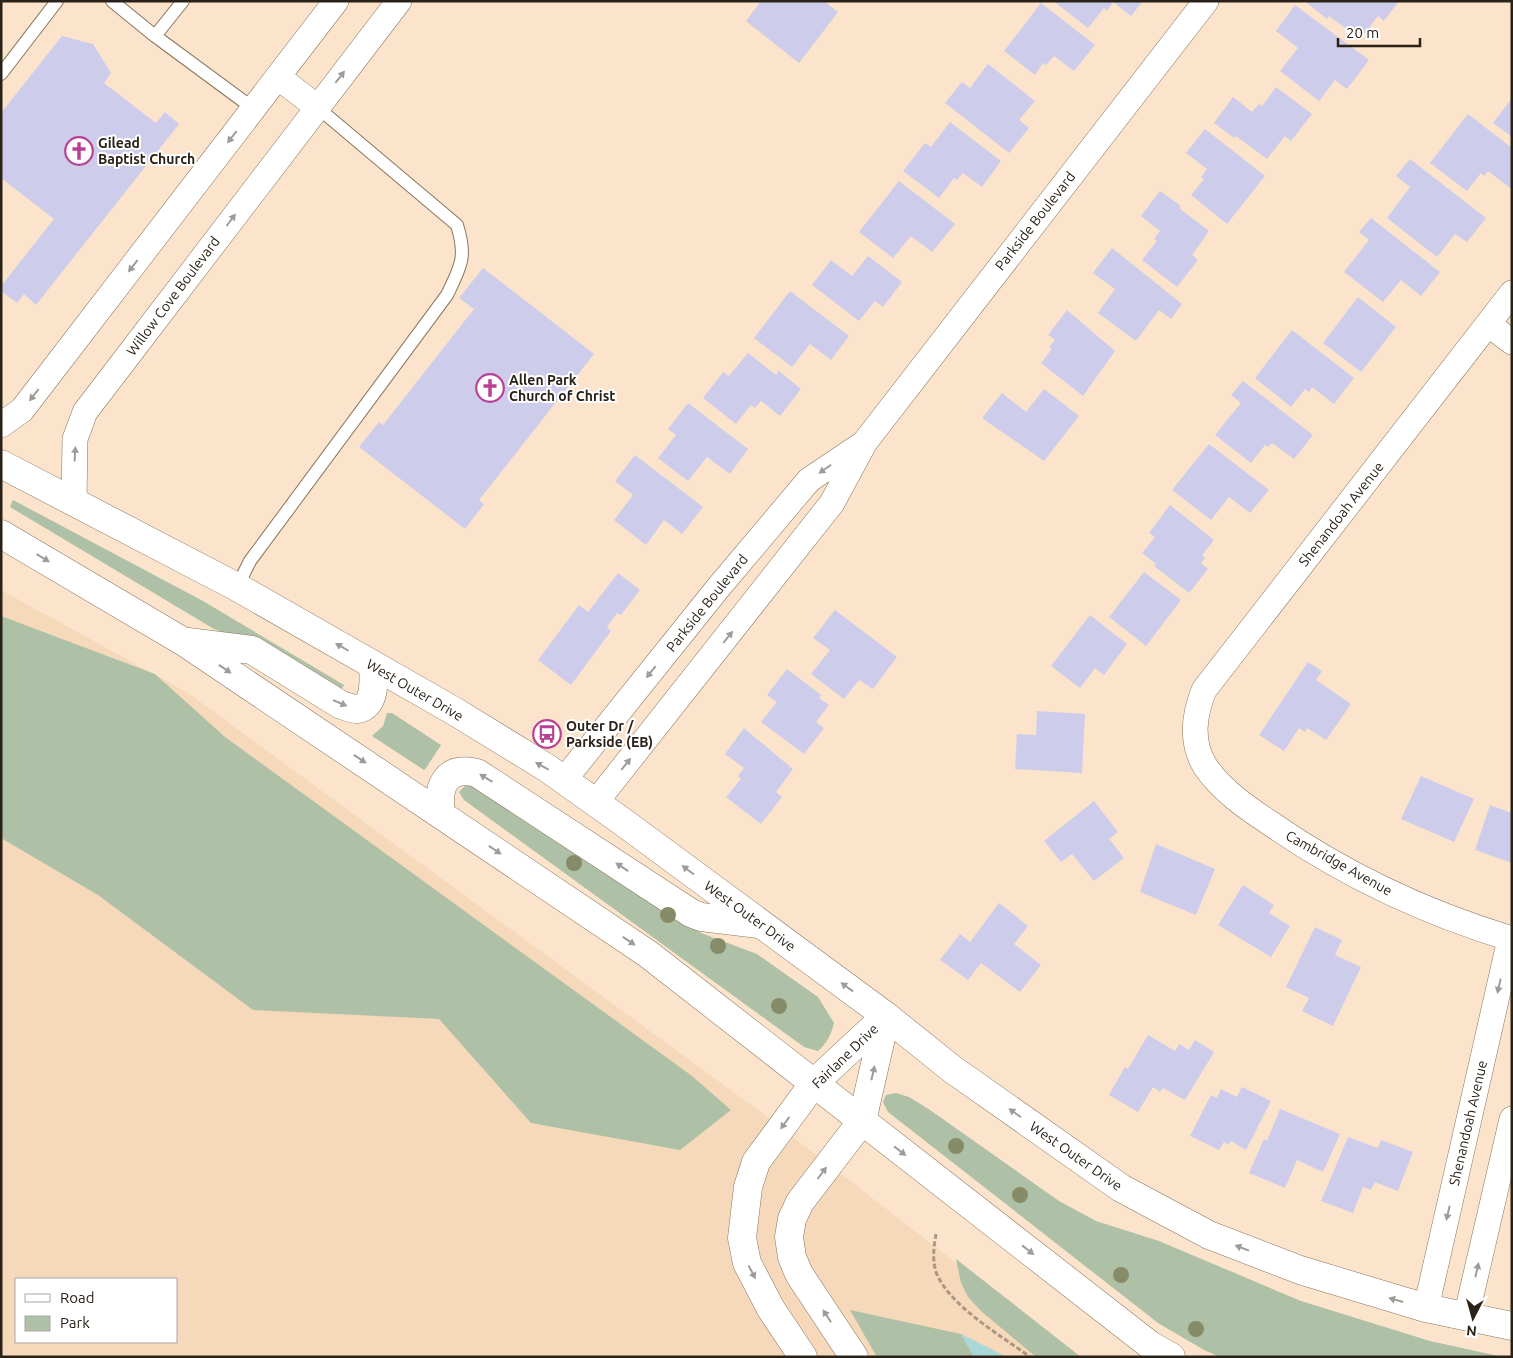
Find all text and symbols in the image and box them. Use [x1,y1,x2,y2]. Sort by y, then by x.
scale bar [1338,15,1420,47]
text: 20 m [1346,24,1379,41]
one-way arrow [334,71,345,84]
one-way arrow [227,130,237,144]
place label: Gilead Baptist Church [98,135,195,167]
church icon: Gilead Baptist Church [64,136,94,166]
street label: Parkside Boulevard [992,169,1078,273]
one-way arrow [225,214,236,227]
street label: Willow Cove Boulevard [123,233,223,359]
one-way arrow [128,259,138,273]
place label: Allen Park Church of Christ [509,372,615,404]
church icon: Allen Park Church of Christ [475,373,505,403]
one-way arrow [29,388,39,402]
one-way arrow [71,446,79,462]
street label: Shenandoah Avenue [1295,459,1387,569]
one-way arrow [818,464,832,474]
street label: Parkside Boulevard [663,551,751,655]
one-way arrow [37,554,50,563]
one-way arrow [722,631,733,644]
one-way arrow [335,643,348,652]
street label: West Outer Drive [364,656,466,724]
one-way arrow [218,664,231,674]
one-way arrow [645,665,656,678]
one-way arrow [333,700,347,708]
place label: Outer Dr / Parkside (EB) [566,718,653,750]
bus stop icon: Outer Dr / Parkside (EB) [532,719,562,749]
one-way arrow [353,754,367,764]
one-way arrow [621,758,632,771]
one-way arrow [534,762,549,770]
one-way arrow [480,774,493,783]
street label: Cambridge Avenue [1283,827,1395,899]
one-way arrow [488,845,501,855]
one-way arrow [615,862,629,872]
one-way arrow [681,865,695,875]
street label: West Outer Drive [701,878,799,954]
one-way arrow [622,936,636,946]
one-way arrow [1494,978,1502,994]
one-way arrow [841,982,854,993]
street label: Fairlane Drive [809,1020,881,1092]
street label: Shenandoah Avenue [1446,1059,1490,1187]
one-way arrow [869,1066,877,1081]
one-way arrow [1008,1108,1022,1118]
one-way arrow [780,1116,790,1130]
street label: West Outer Drive [1027,1118,1125,1194]
one-way arrow [893,1145,906,1156]
one-way arrow [817,1166,827,1180]
one-way arrow [1444,1205,1452,1220]
one-way arrow [1234,1244,1249,1252]
one-way arrow [1021,1245,1034,1256]
one-way arrow [1473,1262,1481,1277]
one-way arrow [748,1265,756,1280]
legend [15,1278,178,1343]
text: Road [60,1289,95,1306]
north arrow [1448,1293,1498,1343]
one-way arrow [1388,1296,1404,1304]
one-way arrow [822,1309,832,1323]
text: Park [60,1314,90,1331]
text: N [1466,1322,1478,1339]

